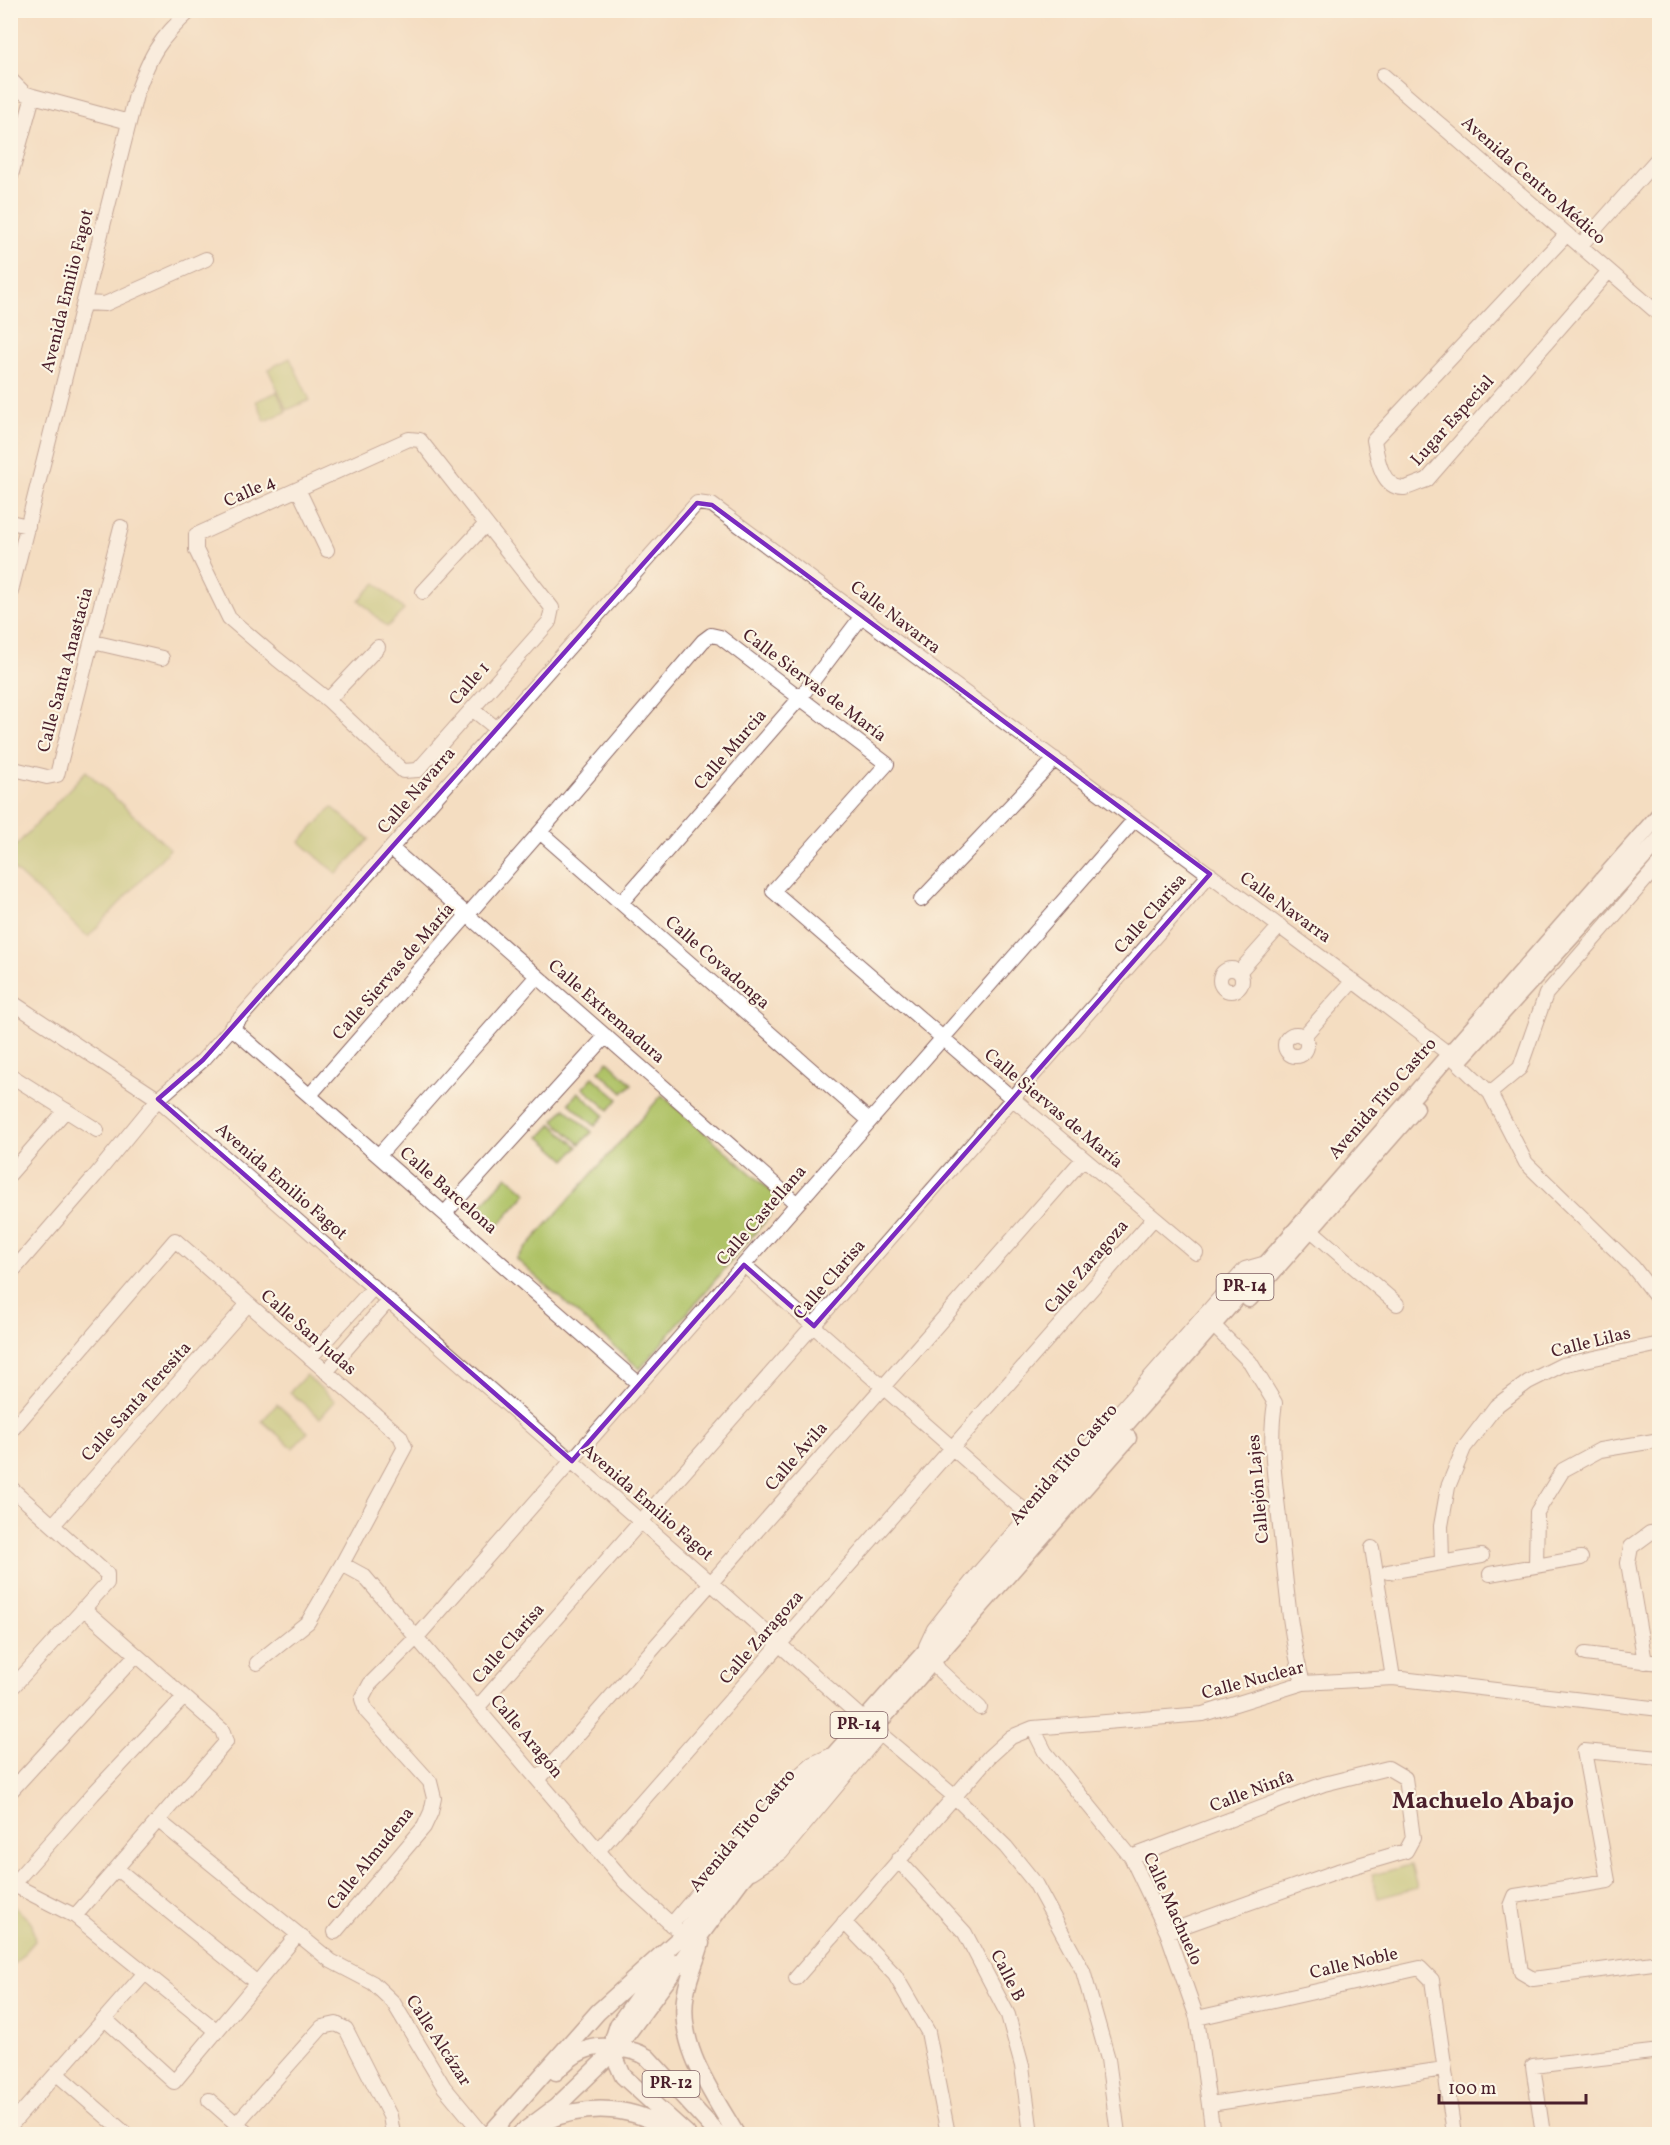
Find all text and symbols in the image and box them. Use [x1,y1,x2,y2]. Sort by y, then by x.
street label: Avenida Centro Médico [1455,111,1611,251]
street label: Avenida Emilio Fagot [36,207,100,375]
street label: Lugar Especial [1405,370,1501,472]
street label: Calle 4 [220,470,280,514]
street label: Calle Navarra [844,576,946,660]
street label: Calle Santa Anastacia [32,585,100,755]
street label: Calle Siervas de María [737,623,891,749]
street label: Calle 1 [444,657,496,711]
street label: Calle Murcia [689,704,773,796]
street label: Calle Navarra [372,742,462,840]
street label: Calle Navarra [1234,866,1336,950]
street label: Calle Clarisa [1109,868,1193,960]
street label: Calle Siervas de María [327,898,461,1046]
street label: Calle Covadonga [659,910,775,1016]
street label: Calle Extremadura [542,954,670,1070]
street label: Avenida Tito Castro [1323,1033,1443,1165]
street label: Calle Siervas de María [978,1043,1128,1175]
street label: Avenida Emilio Fagot [210,1118,352,1246]
street label: Calle Barcelona [394,1141,502,1241]
street label: Calle Castellana [711,1160,813,1272]
street label: Calle Zaragoza [1039,1215,1135,1319]
street label: Calle Clarisa [788,1234,872,1326]
road number: PR-14 [1216,1274,1274,1300]
street label: Calle San Judas [255,1284,361,1382]
street label: Calle Lilas [1549,1321,1633,1365]
street label: Calle Santa Teresita [76,1336,198,1468]
street label: Avenida Tito Castro [1004,1399,1124,1531]
street label: Calle Ávila [760,1417,834,1497]
street label: Callejón Lajes [1242,1433,1276,1545]
street label: Avenida Emilio Fagot [576,1439,718,1567]
street label: Calle Zaragoza [714,1586,810,1690]
street label: Calle Clarisa [467,1598,551,1690]
street label: Calle Nuclear [1199,1655,1307,1707]
street label: Calle Aragón [484,1690,569,1784]
road number: PR-14 [830,1712,888,1738]
street label: Avenida Tito Castro [684,1764,802,1898]
street label: Calle Ninfa [1206,1765,1298,1819]
district label: Machuelo Abajo [1392,1785,1574,1819]
street label: Calle Almudena [322,1802,420,1916]
street label: Calle Machuelo [1136,1849,1208,1969]
street label: Calle Noble [1307,1942,1401,1986]
street label: Calle B [983,1946,1031,2006]
street label: Calle Alcázar [399,1990,477,2092]
scale bar [1439,2067,1586,2105]
road number: PR-12 [642,2071,700,2097]
text: 100 m [1448,2077,1497,2102]

